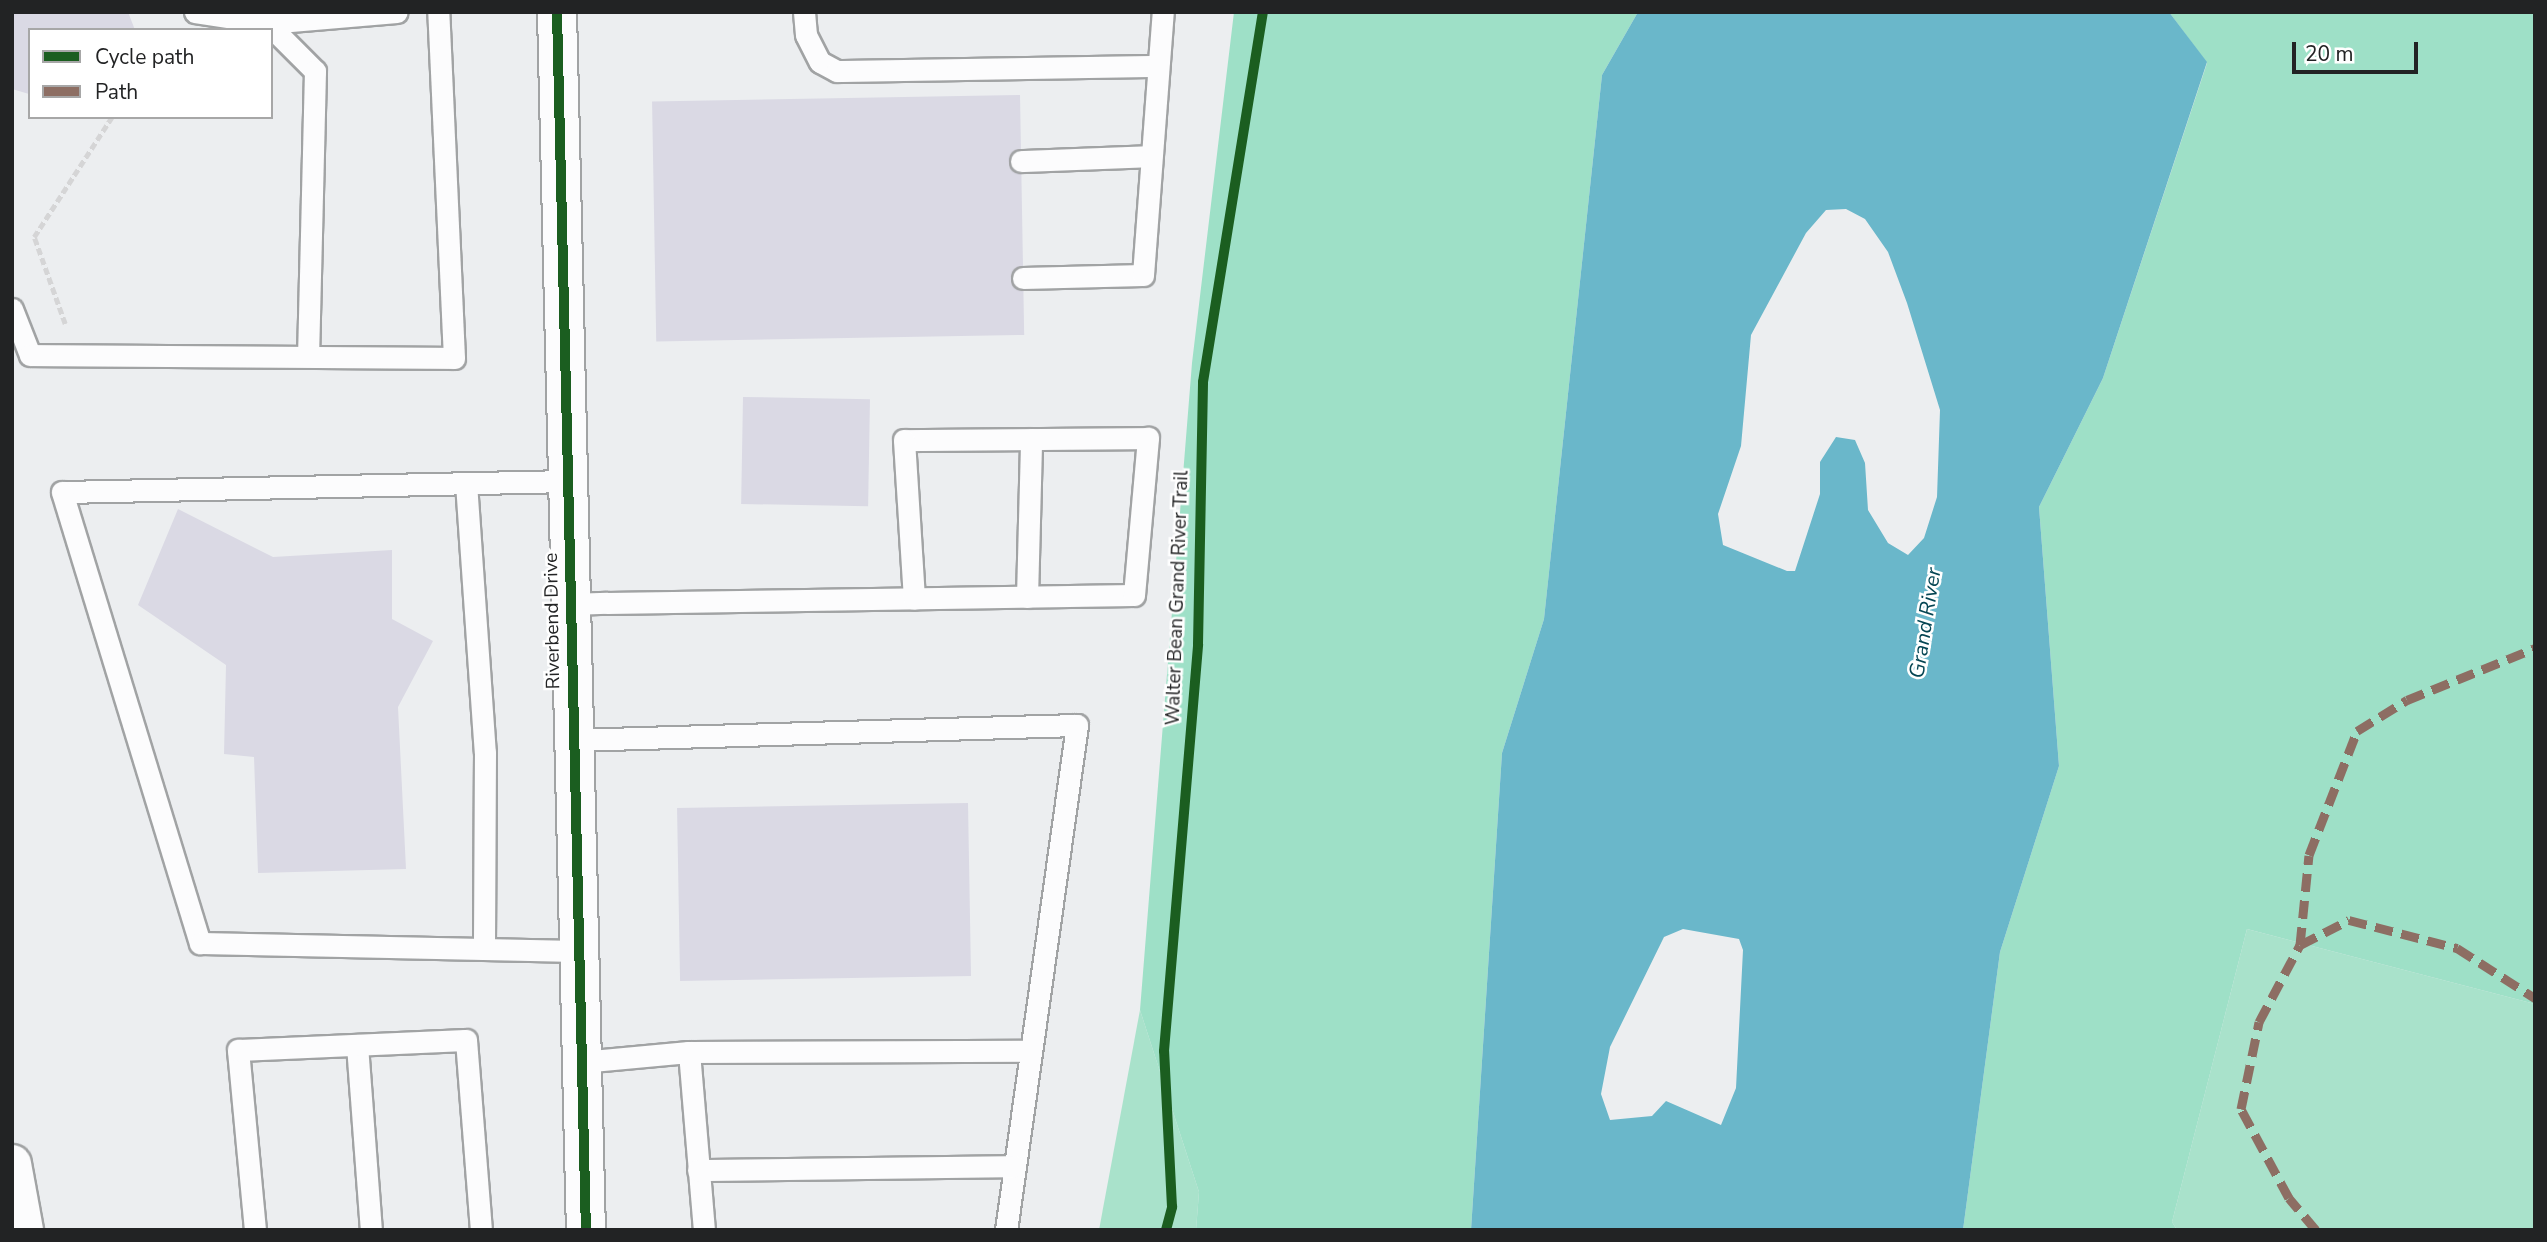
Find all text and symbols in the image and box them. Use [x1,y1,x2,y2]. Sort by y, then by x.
legend [28,28,273,119]
scale bar [2295,28,2421,72]
text: 20 m [2305,40,2354,68]
text: Cycle path [95,43,194,71]
text: Path [95,78,138,106]
street label: Walter Bean Grand River Trail [1162,470,1194,726]
street label: Riverbend Drive [540,552,566,690]
water label: Grand River [1904,566,1946,680]

